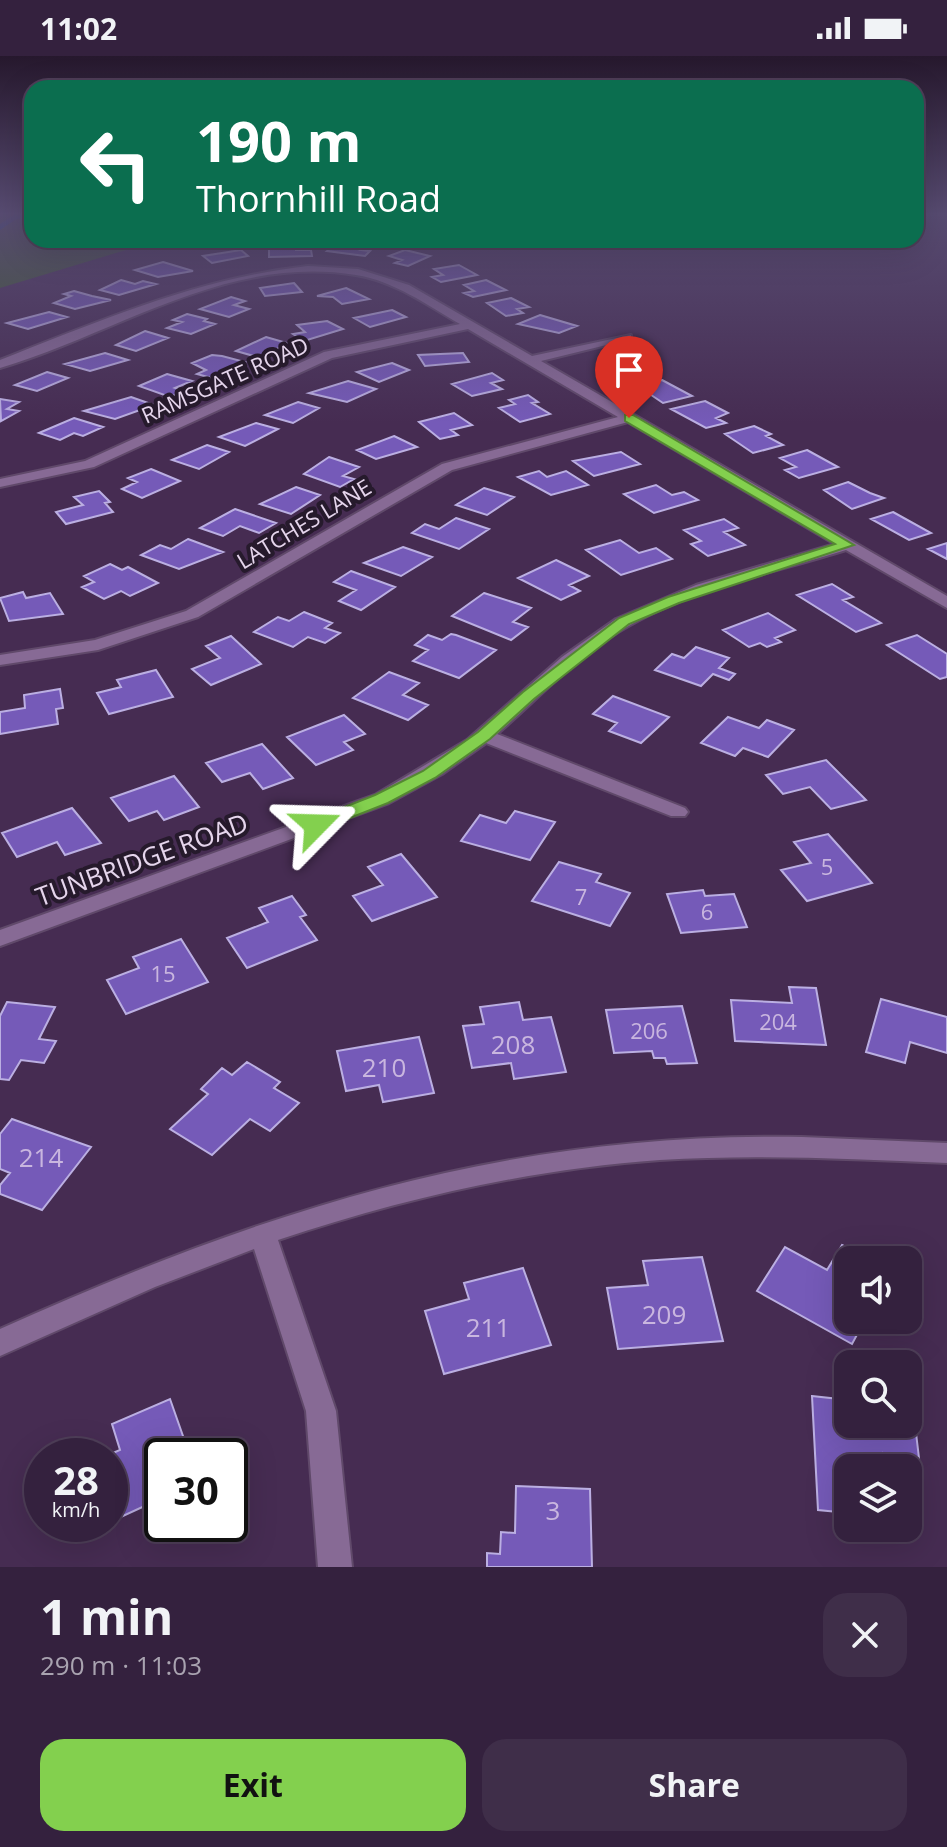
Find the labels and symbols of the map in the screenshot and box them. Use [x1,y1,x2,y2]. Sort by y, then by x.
street label: RAMSGATE ROAD [136,329,313,429]
pin [595,336,663,418]
street label: LATCHES LANE [231,471,376,575]
position arrow [274,783,358,867]
street label: TUNBRIDGE ROAD [30,804,253,914]
house number: 5 [821,851,833,881]
house number: 7 [575,881,587,911]
house number: 6 [701,896,713,926]
house number: 15 [150,958,176,988]
house number: 204 [759,1006,797,1036]
house number: 206 [630,1015,668,1045]
house number: 208 [491,1026,535,1062]
house number: 210 [362,1049,406,1085]
house number: 214 [19,1139,63,1175]
house number: 209 [642,1296,686,1332]
house number: 211 [466,1309,510,1345]
speed limit sign: 30 [144,1438,248,1542]
house number: 3 [546,1492,560,1528]

